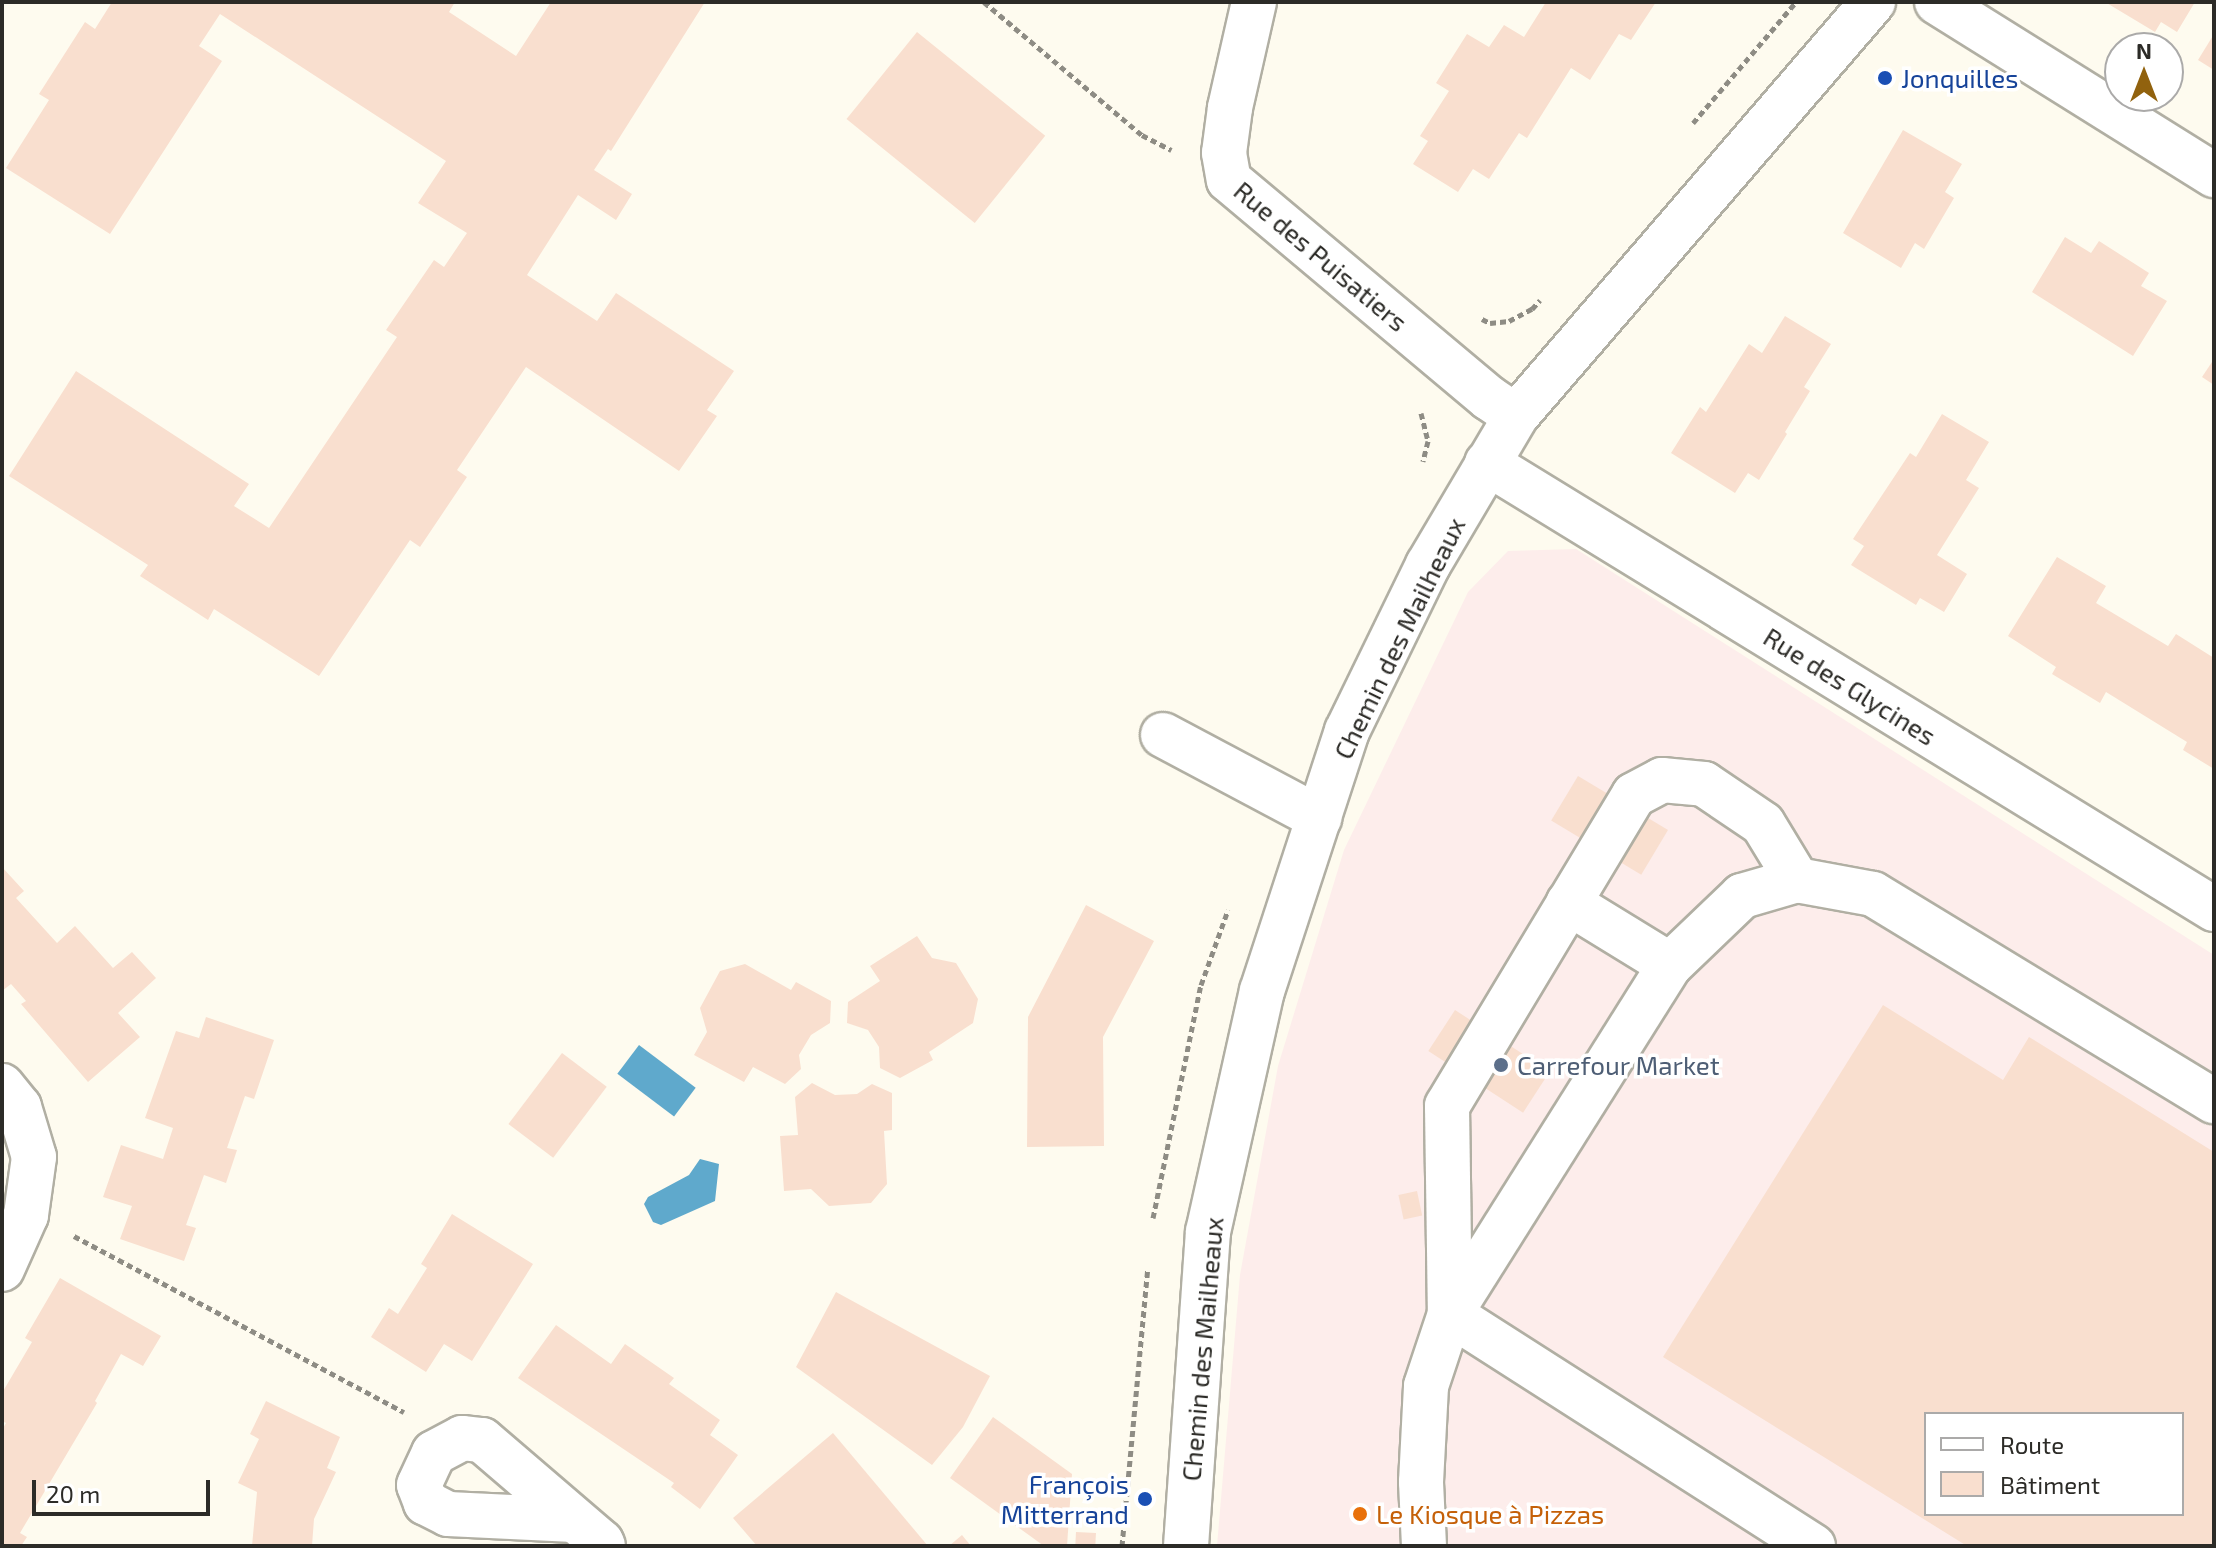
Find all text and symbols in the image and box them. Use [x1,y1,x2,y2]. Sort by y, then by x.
north arrow [2104,32,2184,112]
text: N [2136,37,2152,63]
place label: Jonquilles [1901,62,2018,94]
marker: Jonquilles [1876,69,1894,87]
street label: Rue des Puisatiers [1228,174,1414,338]
street label: Chemin des Mailheaux [1327,512,1471,764]
street label: Rue des Glycines [1758,621,1942,751]
place label: Carrefour Market [1517,1049,1720,1081]
marker: Carrefour Market [1492,1056,1510,1074]
street label: Chemin des Mailheaux [1175,1216,1229,1482]
legend [1924,1412,2184,1516]
text: Route [2000,1430,2064,1459]
scale bar [36,1464,214,1514]
place label: François Mitterrand [1001,1468,1129,1530]
text: Bâtiment [2000,1470,2100,1499]
text: 20 m [46,1479,100,1508]
marker: François Mitterrand [1136,1490,1154,1508]
place label: Le Kiosque à Pizzas [1376,1498,1604,1530]
marker: Le Kiosque à Pizzas [1351,1505,1369,1523]

